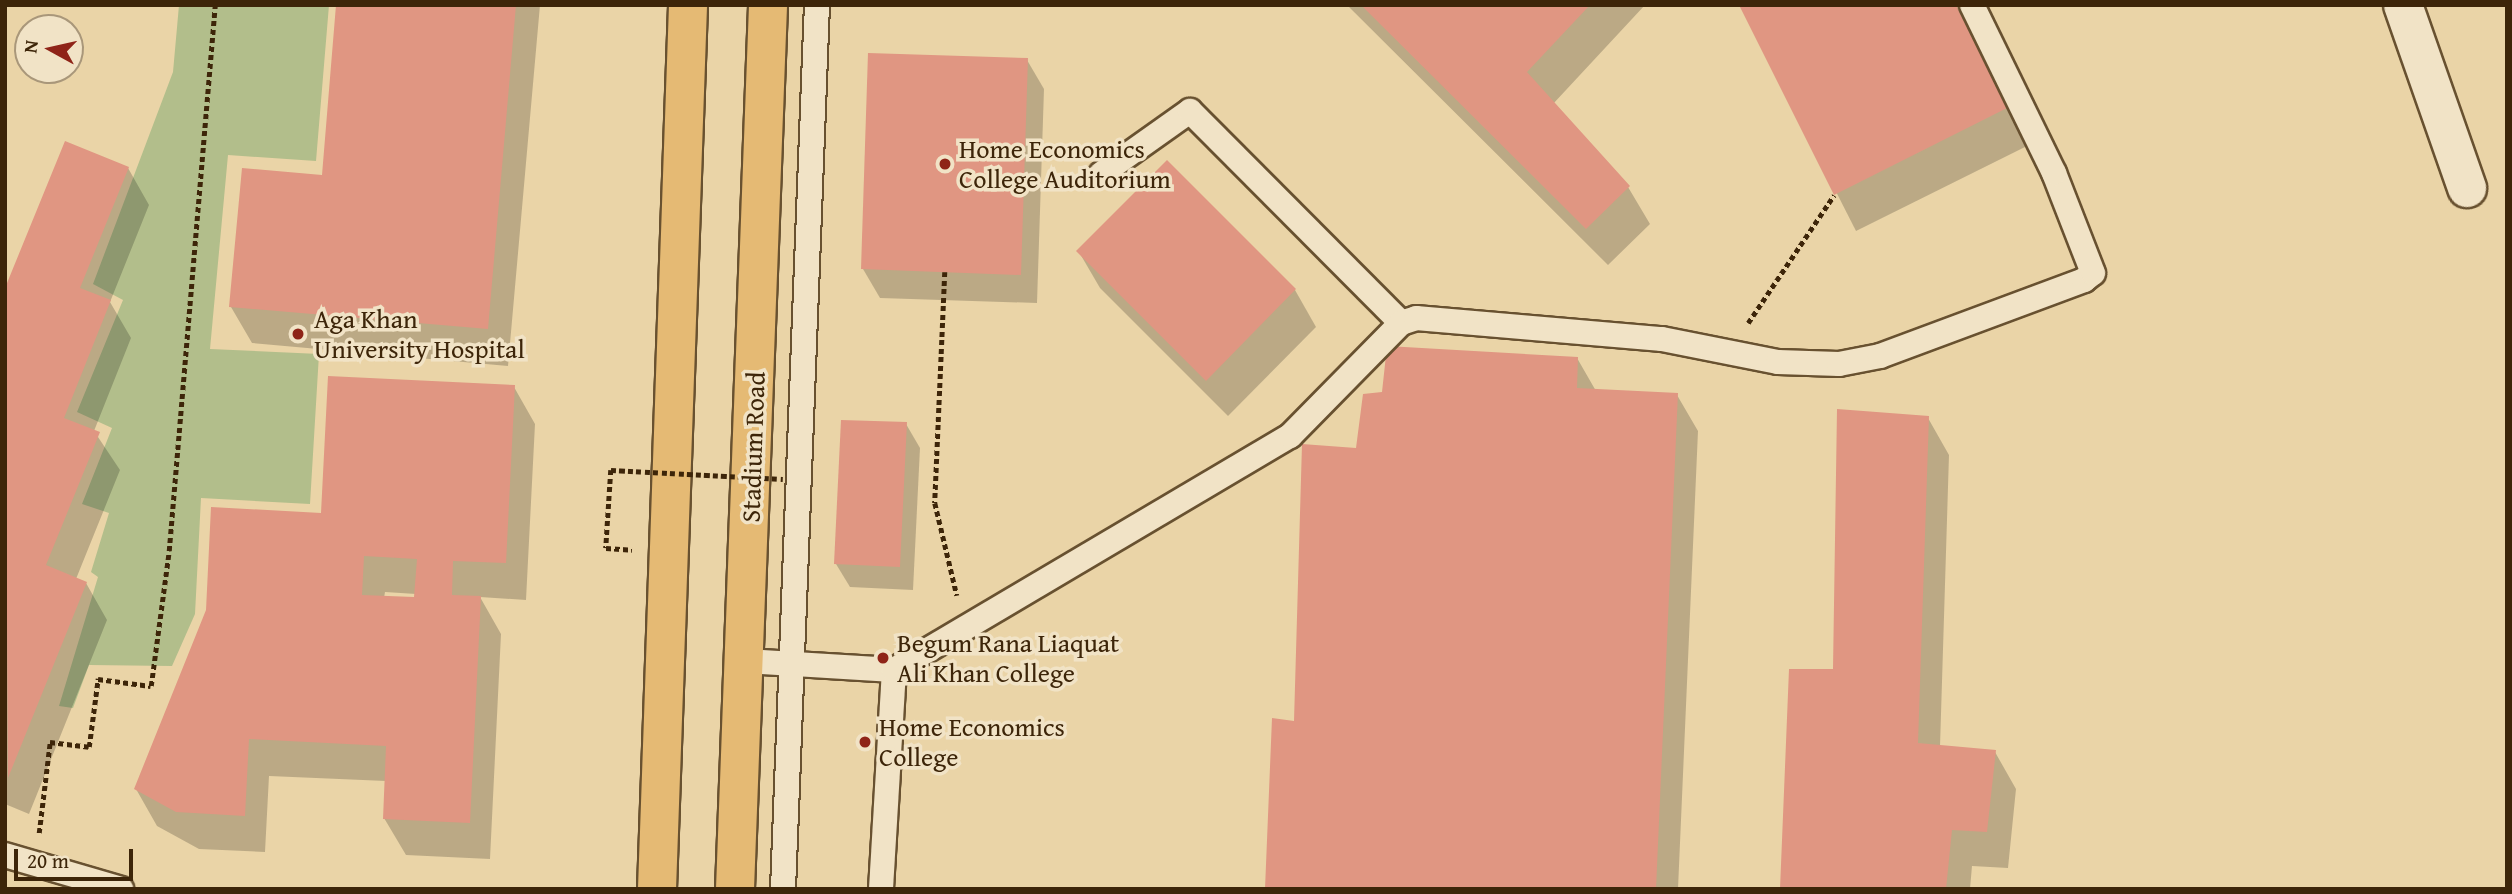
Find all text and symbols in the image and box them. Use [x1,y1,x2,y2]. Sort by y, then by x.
north arrow [14,14,84,84]
text: N [15,38,45,55]
place label: Home Economics College Auditorium [959,133,1171,194]
marker: Home Economics College Auditorium [937,156,953,172]
place label: Aga Khan University Hospital [314,303,525,364]
marker: Aga Khan University Hospital [288,324,308,344]
street label: Stadium Road [735,371,771,523]
place label: Begum Rana Liaquat Ali Khan College [897,627,1119,688]
marker: Begum Rana Liaquat Ali Khan College [875,650,891,666]
place label: Home Economics College [879,711,1065,772]
marker: Home Economics College [857,734,873,750]
scale bar [18,834,136,878]
text: 20 m [27,845,69,876]

